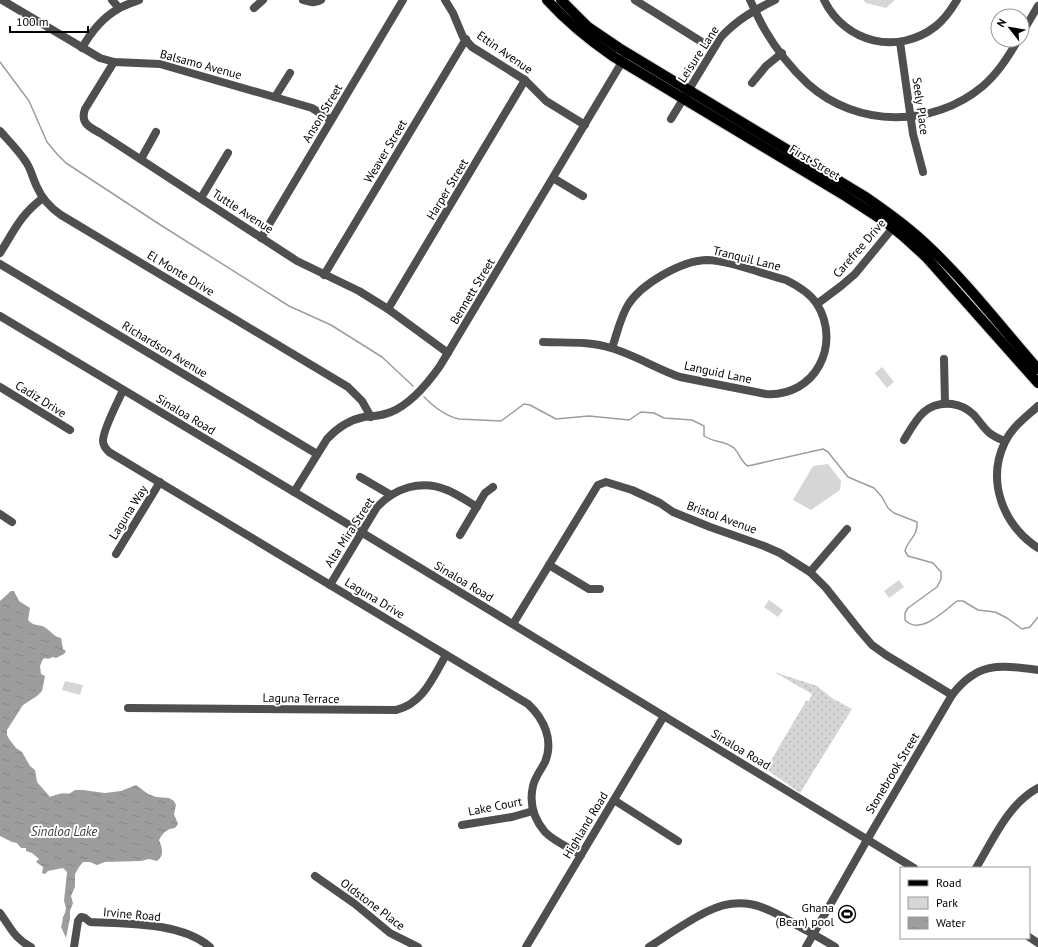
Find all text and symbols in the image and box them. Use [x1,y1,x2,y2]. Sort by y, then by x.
scale bar [10,8,88,34]
north arrow [990,8,1030,48]
text: 100 m [16,14,49,29]
text: N [994,16,1009,30]
street label: Leisure Lane [674,23,722,85]
street label: Ettin Avenue [474,27,536,77]
street label: Balsamo Avenue [159,46,243,82]
street label: Seely Place [910,76,932,136]
street label: Anson Street [299,81,345,145]
street label: Weaver Street [360,117,410,185]
street label: First Street [787,141,843,183]
street label: Harper Street [423,156,471,222]
street label: Tuttle Avenue [210,186,276,236]
street label: Carefree Drive [829,216,889,280]
street label: Tranquil Lane [712,242,782,274]
street label: El Monte Drive [145,247,217,299]
street label: Bennett Street [446,255,498,327]
street label: Richardson Avenue [119,318,211,380]
street label: Languid Lane [683,358,753,386]
street label: Cadiz Drive [13,377,69,421]
street label: Sinaloa Road [154,390,218,438]
street label: Laguna Way [105,482,151,542]
street label: Alta Mira Street [321,494,377,570]
street label: Bristol Avenue [685,497,759,537]
street label: Sinaloa Road [432,557,496,605]
street label: Laguna Drive [342,574,408,622]
street label: Laguna Terrace [262,690,340,706]
street label: Sinaloa Road [709,725,773,773]
street label: Stonebrook Street [862,730,922,816]
street label: Highland Road [559,789,611,861]
street label: Lake Court [467,793,523,819]
water label: Sinaloa Lake [31,823,97,840]
legend [900,867,1030,939]
street label: Oldstone Place [338,875,408,933]
text: Road [936,875,961,890]
text: Park [936,895,958,910]
place label: Ghana (Bean) pool [776,900,834,929]
street label: Irvine Road [103,904,161,924]
sports icon: Ghana (Bean) pool [837,904,857,924]
text: Water [936,915,966,930]

